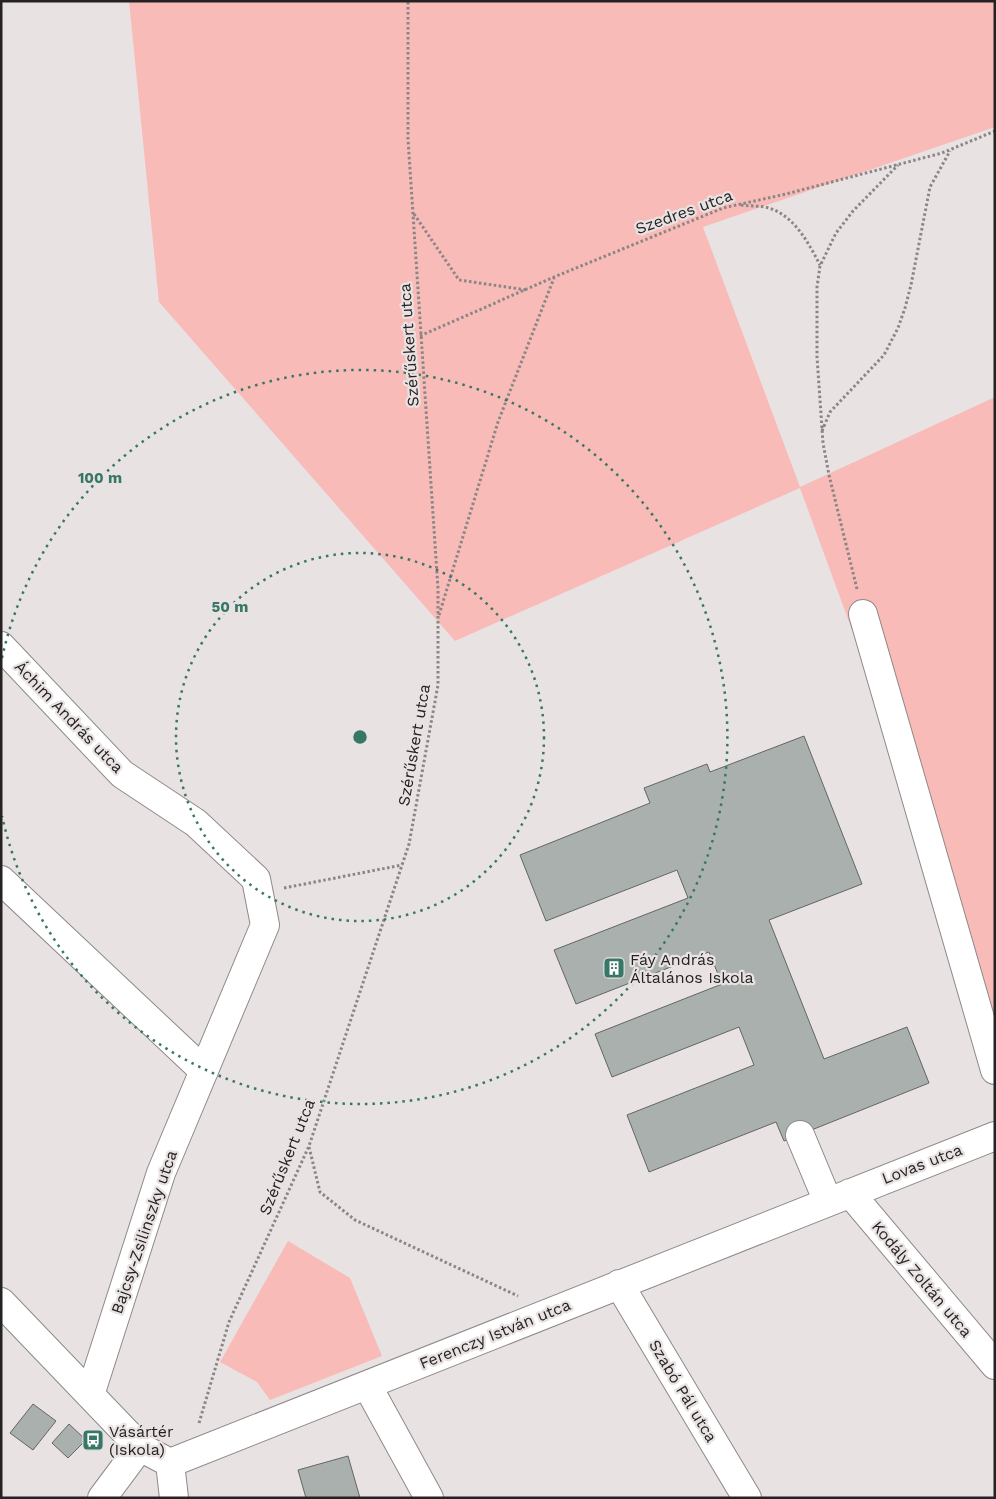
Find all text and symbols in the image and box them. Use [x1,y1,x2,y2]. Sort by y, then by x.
street label: Szedres utca [633,186,735,238]
street label: Szérűskert utca [395,283,423,407]
text: 100 m [78,469,122,487]
text: 50 m [212,598,248,616]
street label: Áchim András utca [11,657,127,777]
street label: Szérűskert utca [394,683,434,807]
centre of rings [351,728,369,746]
place label: Fáy András Általános Iskola [630,950,754,987]
building icon: Fáy András Általános Iskola [602,956,626,980]
street label: Szérűskert utca [255,1096,319,1218]
street label: Lovas utca [879,1140,965,1188]
street label: Bajcsy-Zsilinszky utca [107,1148,181,1316]
street label: Kodály Zoltán utca [868,1217,976,1341]
street label: Ferenczy István utca [417,1295,573,1373]
street label: Szabó Pál utca [645,1336,721,1446]
place label: Vásártér (Iskola) [109,1422,174,1459]
bus stop icon: Vásártér (Iskola) [81,1428,105,1452]

